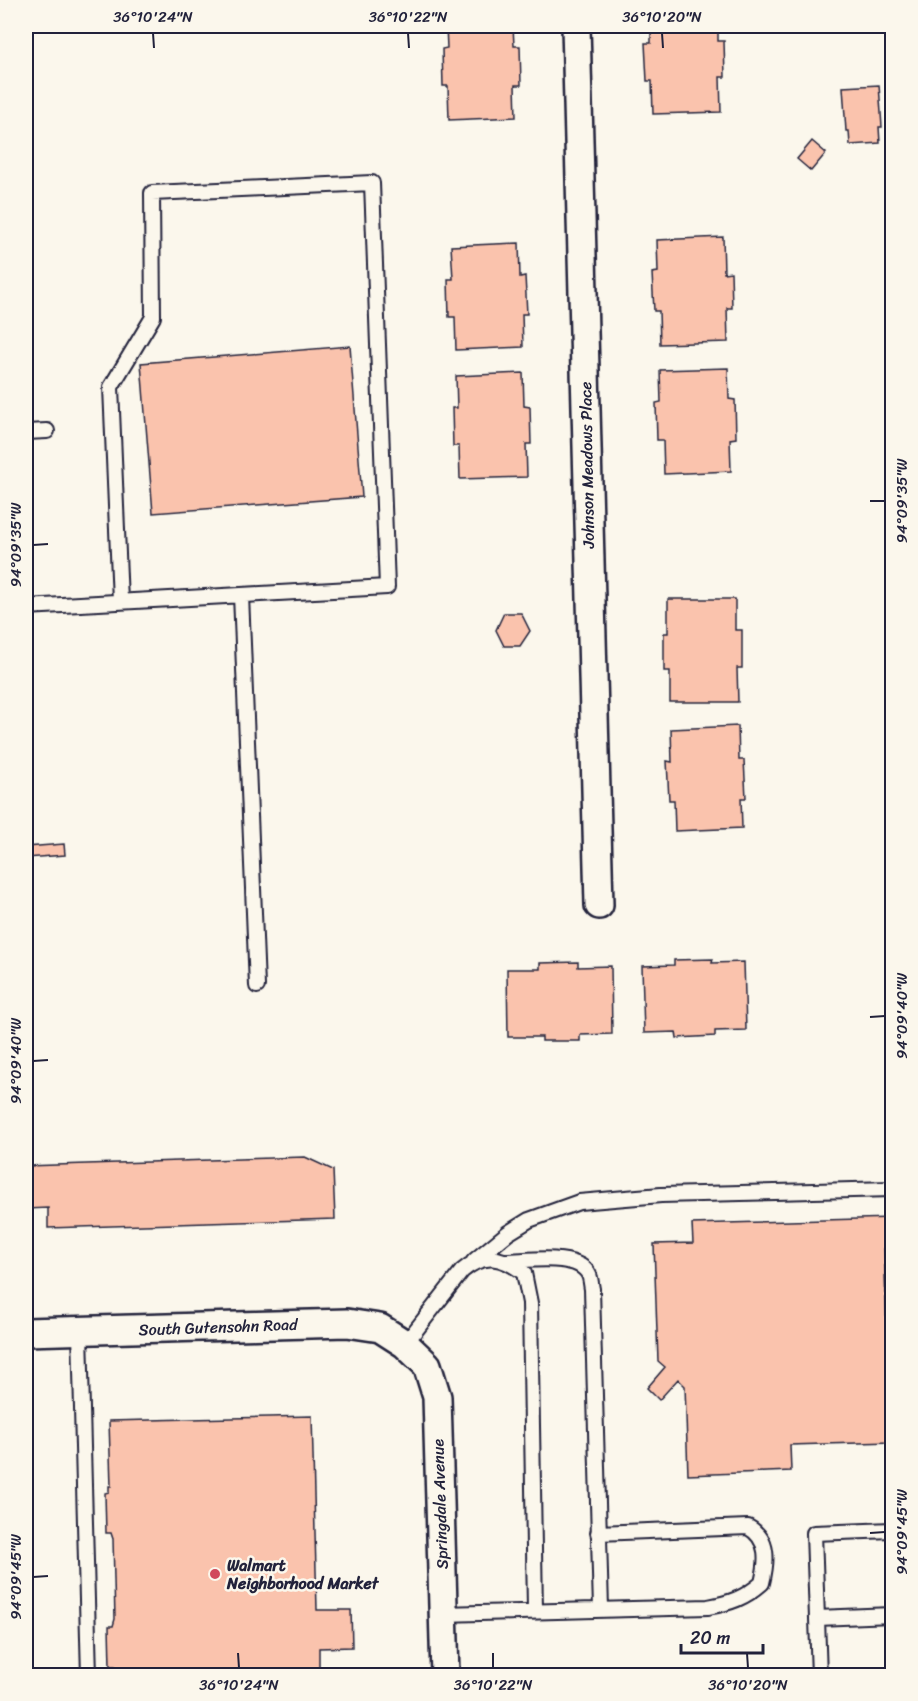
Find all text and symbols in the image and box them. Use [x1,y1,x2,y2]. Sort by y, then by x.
text: 36°10'24"N [113,4,193,30]
text: 36°10'22"N [369,4,448,30]
text: 36°10'20"N [622,4,702,30]
street label: Johnson Meadows Place [571,381,603,550]
text: 94°09'35"W [889,458,915,543]
text: 94°09'35"W [3,502,29,587]
text: 94°09'40"W [889,973,915,1059]
text: 94°09'40"W [3,1018,29,1104]
street label: South Gutensohn Road [138,1310,299,1344]
street label: Springdale Avenue [423,1438,457,1570]
text: 94°09'45"W [889,1489,915,1575]
text: 94°09'45"W [3,1534,29,1620]
place label: Walmart Neighborhood Market [226,1551,380,1598]
marker: Walmart Neighborhood Market [208,1567,222,1581]
scale bar [681,1617,764,1655]
text: 20 m [690,1622,730,1654]
text: 36°10'24"N [199,1672,279,1698]
text: 36°10'22"N [454,1672,533,1698]
text: 36°10'20"N [708,1672,788,1698]

